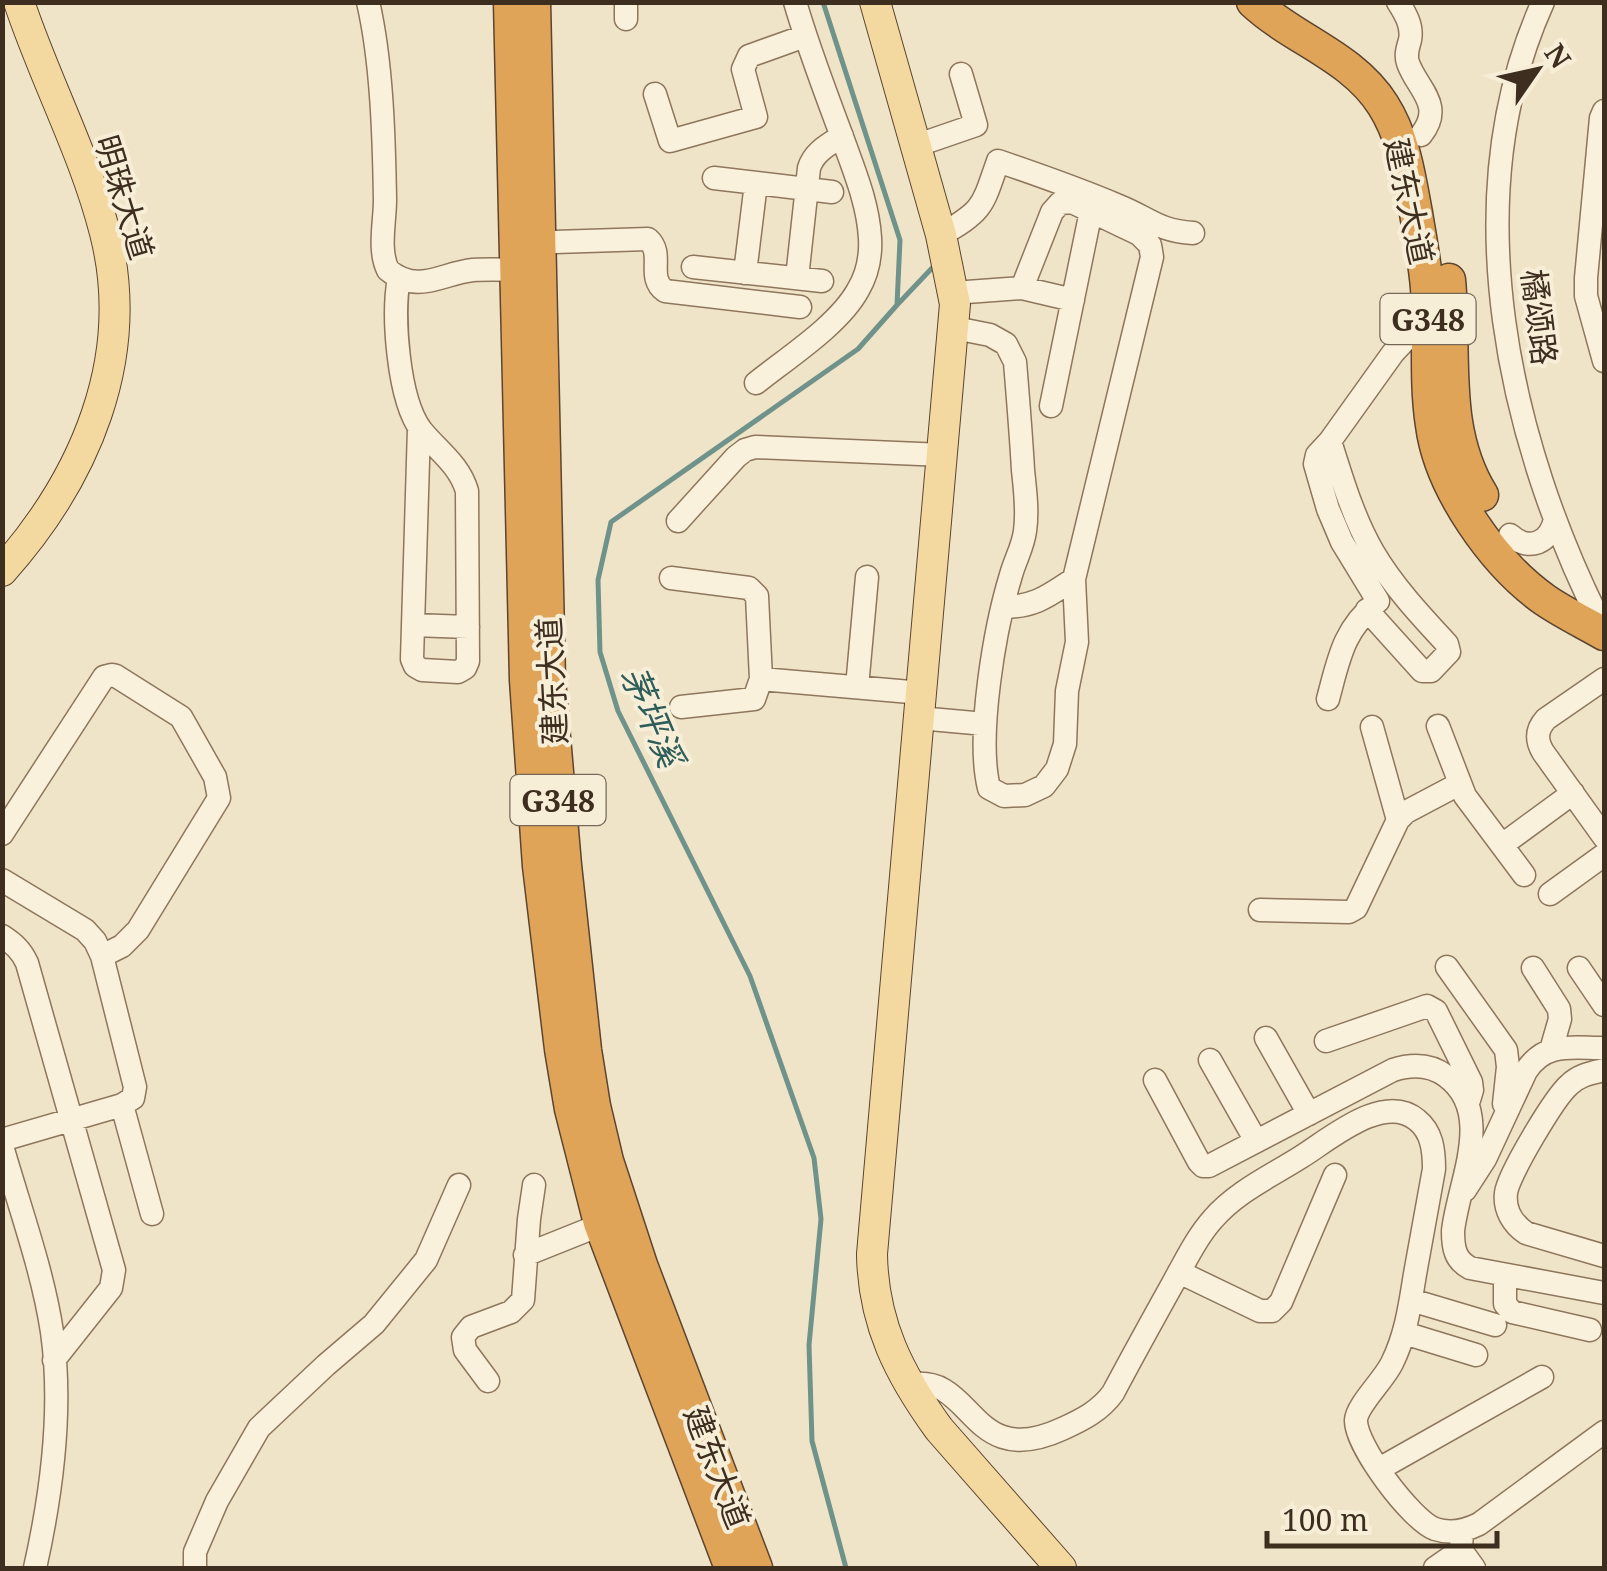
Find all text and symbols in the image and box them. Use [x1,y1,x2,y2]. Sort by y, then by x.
north arrow [1487,20,1587,120]
text: N [1537,36,1580,75]
street label: 明珠大道 [86,130,164,264]
street label: 建东大道 [1376,134,1444,268]
street label: 橘颂路 [1513,267,1567,367]
road number: G348 [1380,294,1476,344]
street label: 建东大道 [526,616,576,746]
water label: 茅坪溪 [611,658,697,777]
road number: G348 [510,775,606,825]
street label: 建东大道 [675,1400,761,1534]
scale bar [1267,1486,1497,1548]
text: 100 m [1282,1499,1368,1540]

